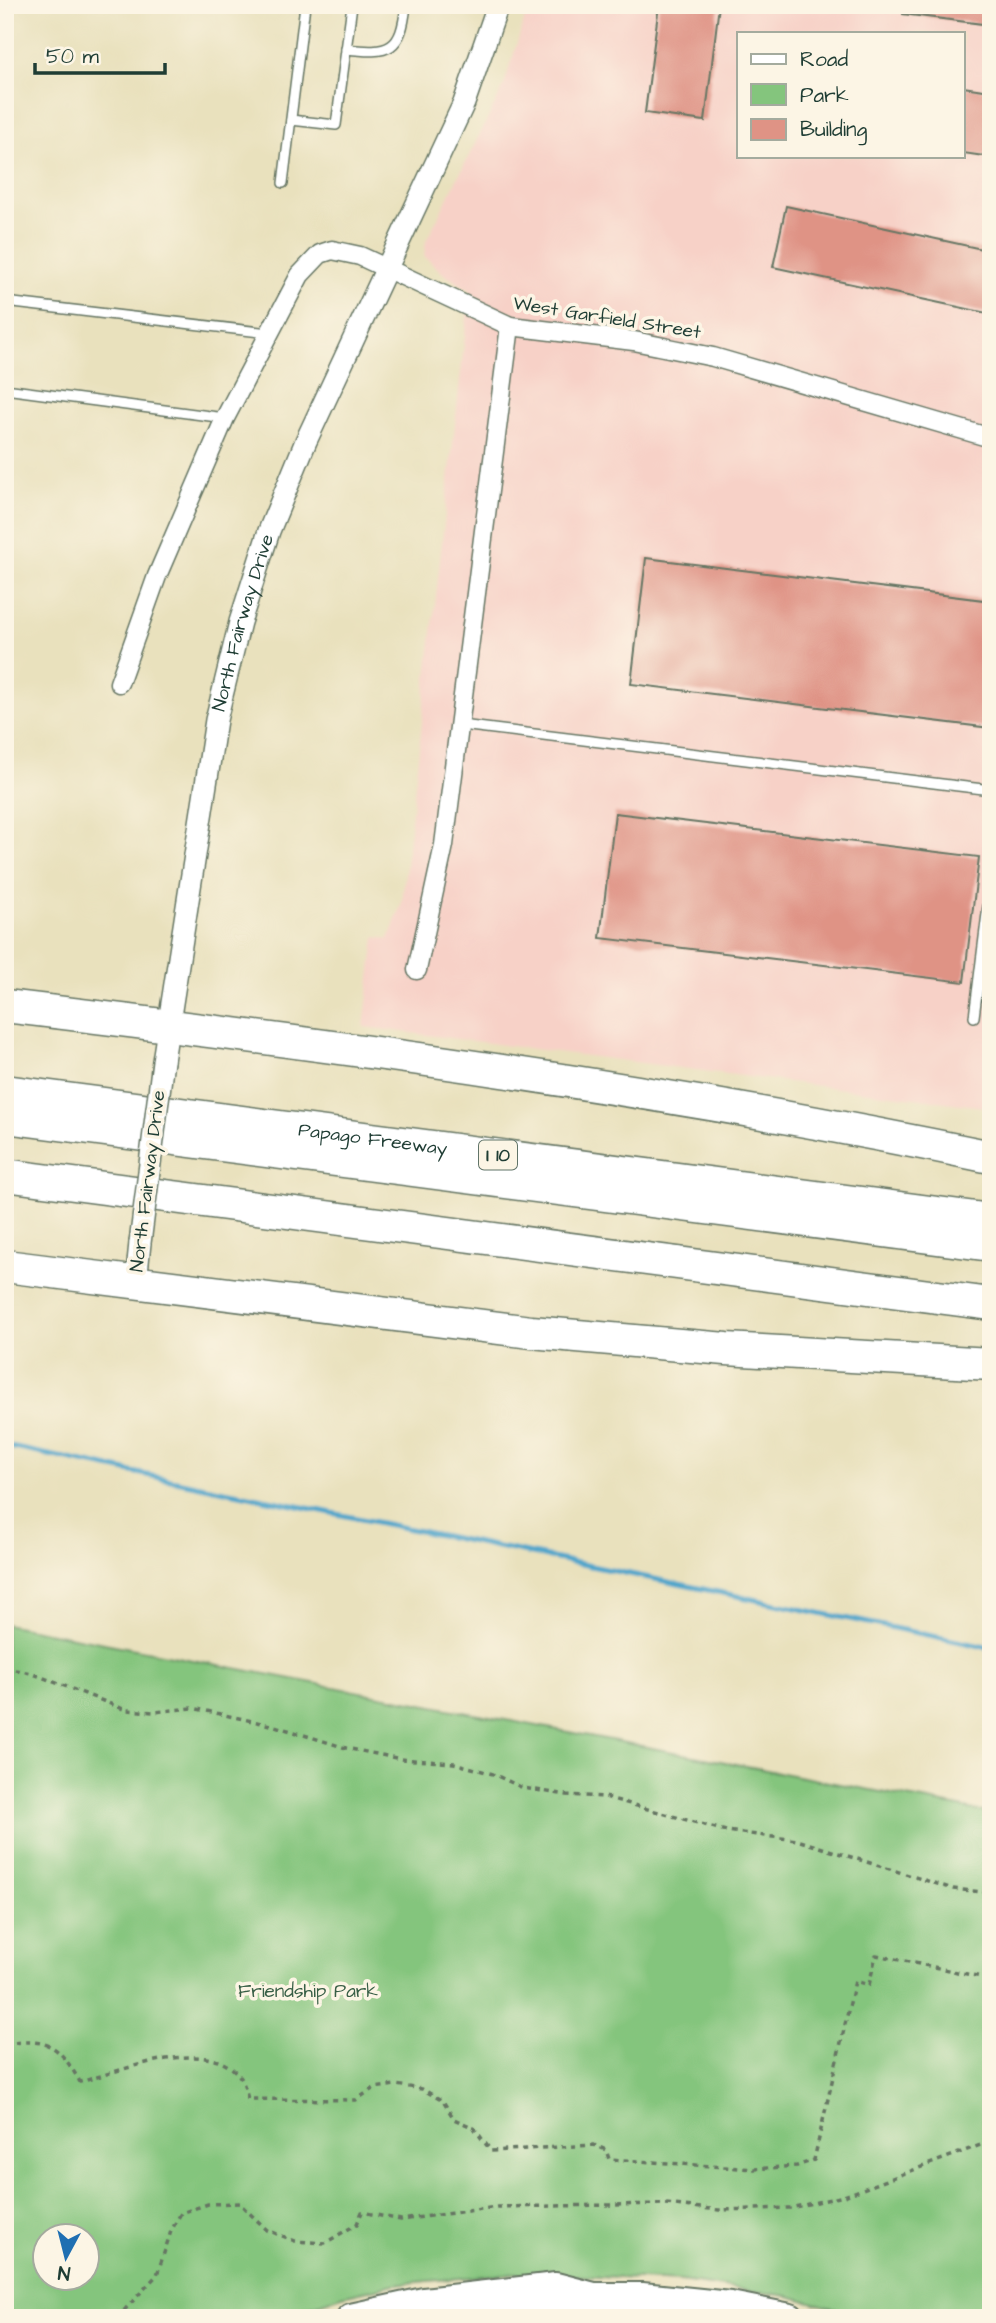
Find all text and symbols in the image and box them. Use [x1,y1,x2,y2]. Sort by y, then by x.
scale bar [35,32,164,76]
legend [737,32,964,158]
text: 50 m [46,42,100,71]
text: Road [800,45,848,74]
text: Park [800,81,849,110]
text: Building [800,115,868,146]
street label: West Garfield Street [511,290,703,346]
street label: North Fairway Drive [205,531,281,714]
street label: North Fairway Drive [123,1089,174,1274]
street label: Papago Freeway [297,1116,449,1163]
road number: I 10 [479,1140,517,1170]
park label: Friendship Park [238,1978,378,2005]
north arrow [32,2222,102,2292]
text: N [56,2258,72,2287]

